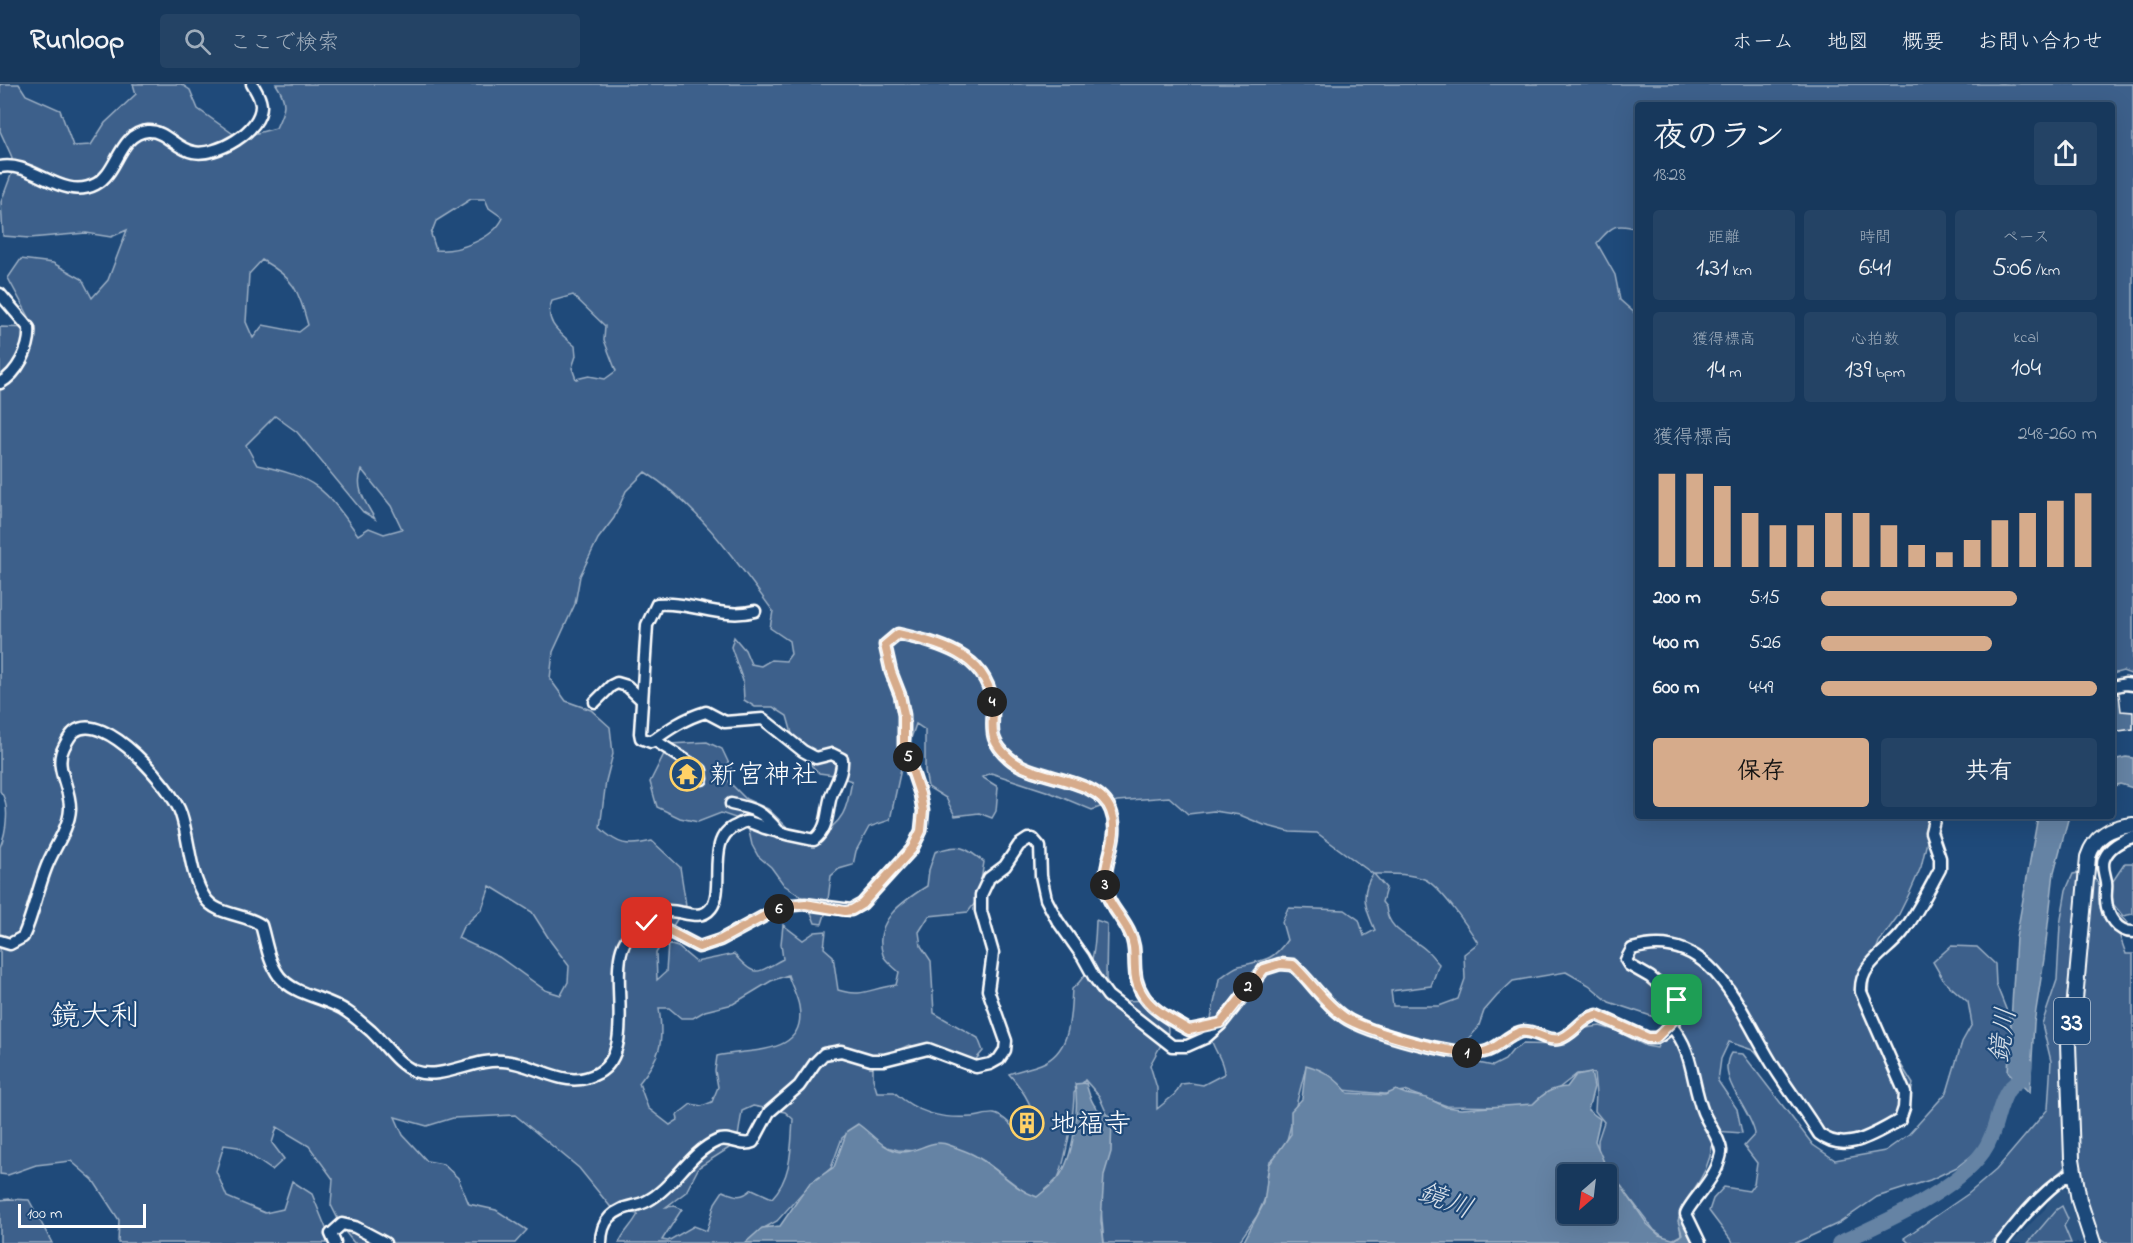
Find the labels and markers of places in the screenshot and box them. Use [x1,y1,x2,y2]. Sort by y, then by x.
pin: 4 [977,687,1007,717]
pin: 5 [893,742,923,772]
temple icon: 新宮神社 [669,756,705,792]
place label: 新宮神社 [710,757,818,796]
pin: 3 [1090,870,1120,900]
pin: 6 [764,894,794,924]
pin [621,897,672,948]
pin: 2 [1233,972,1263,1002]
pin [1651,974,1702,1025]
pin: 1 [1452,1038,1482,1068]
building icon: 地福寺 [1009,1105,1045,1141]
place label: 地福寺 [1050,1106,1131,1145]

